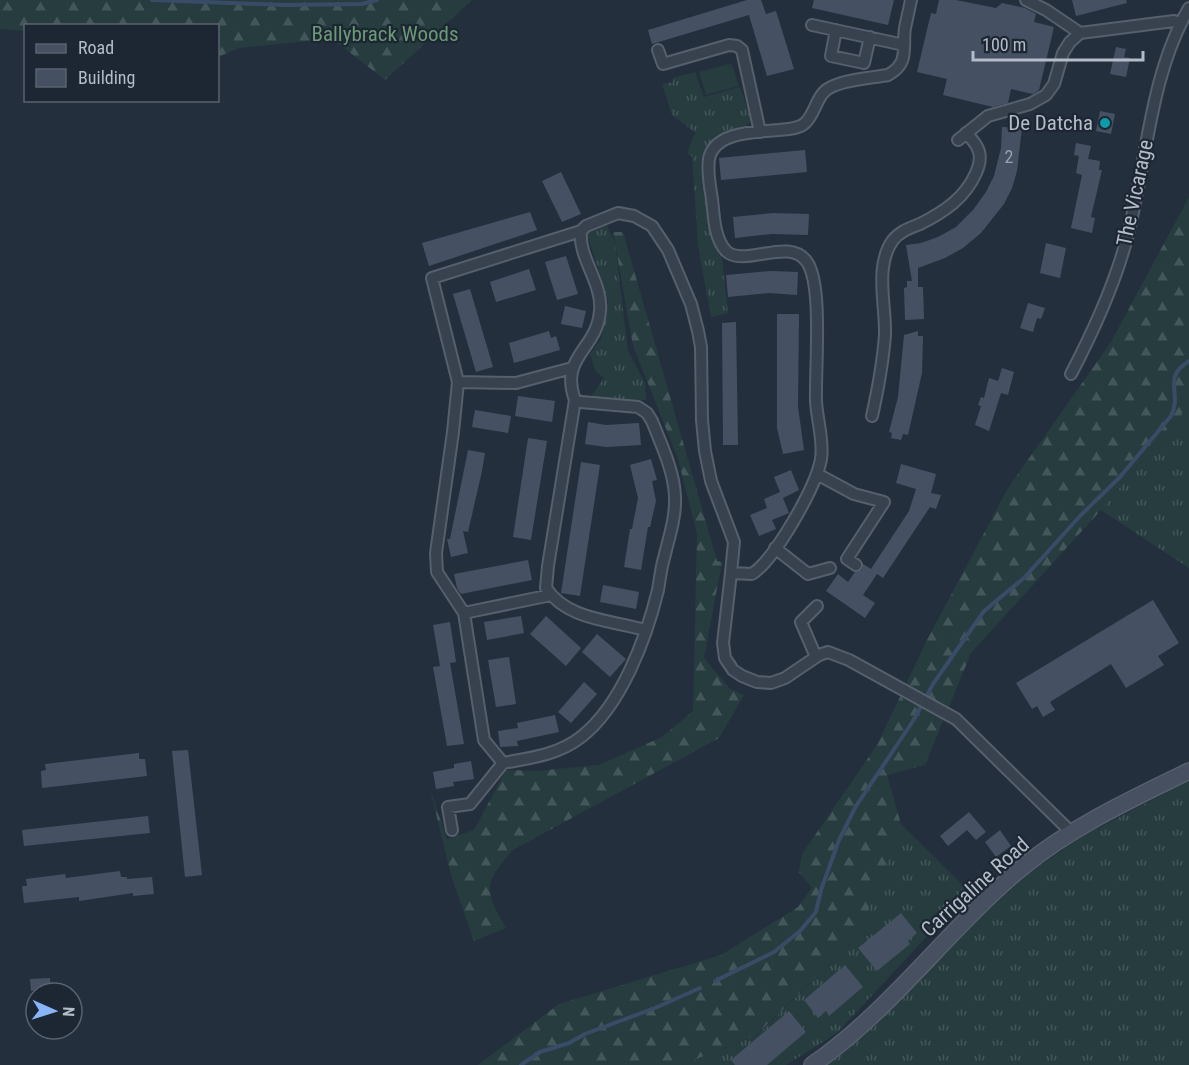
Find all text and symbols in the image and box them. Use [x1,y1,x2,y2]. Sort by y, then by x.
park label: Ballybrack Woods [311,22,459,46]
legend [24,24,219,102]
scale bar [973,24,1142,62]
text: 100 m [982,34,1026,55]
text: Road [78,37,114,58]
text: Building [78,67,135,88]
place label: De Datcha [1008,111,1093,135]
marker: De Datcha [1098,116,1112,130]
street label: The Vicarage [1112,137,1158,248]
house number: 2 [1005,146,1014,167]
street label: Carrigaline Road [916,832,1034,942]
north arrow [24,981,84,1041]
text: N [59,1006,78,1017]

